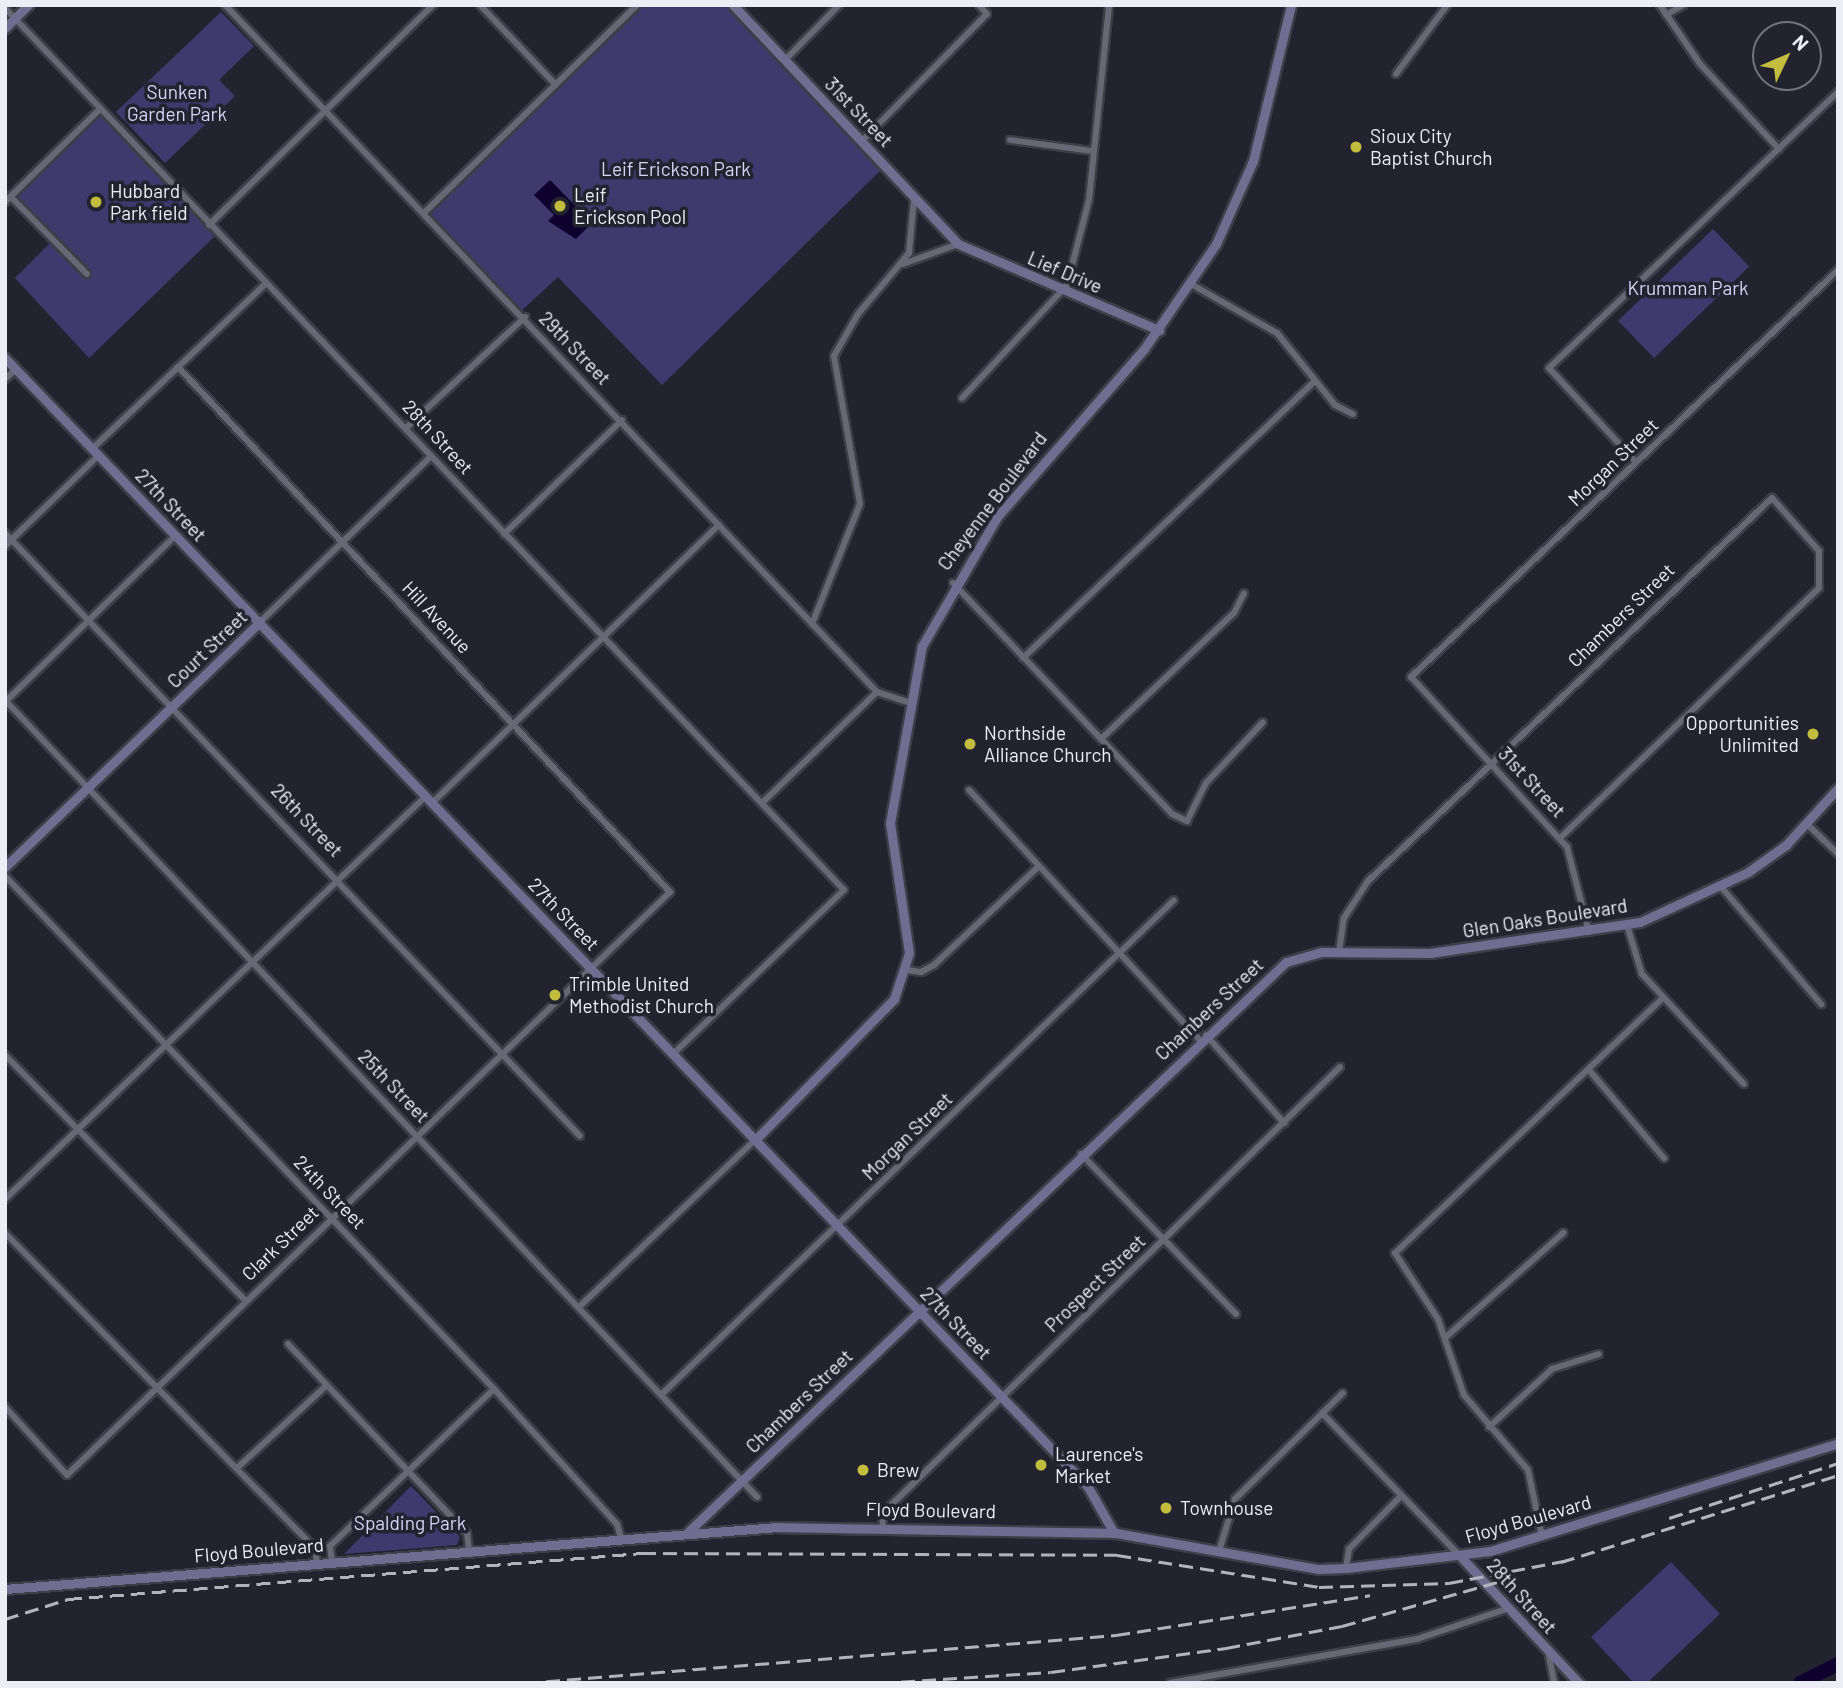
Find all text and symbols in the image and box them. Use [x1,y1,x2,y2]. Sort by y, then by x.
north arrow [1752,21,1822,91]
text: N [1788,30,1814,55]
street label: 31st Street [820,72,898,152]
park label: Sunken Garden Park [127,81,227,125]
place label: Sioux City Baptist Church [1370,125,1492,169]
marker: Sioux City Baptist Church [1348,139,1364,155]
park label: Leif Erickson Park [601,158,751,180]
place label: Hubbard Park field [110,180,188,224]
place label: Leif Erickson Pool [574,184,686,228]
marker: Hubbard Park field [88,194,104,210]
marker: Leif Erickson Pool [552,198,568,214]
street label: Lief Drive [1024,246,1106,298]
park label: Krumman Park [1627,277,1749,299]
street label: 29th Street [535,307,615,389]
street label: 28th Street [398,395,478,479]
street label: Morgan Street [1563,413,1663,511]
street label: Cheyenne Boulevard [933,428,1051,574]
street label: 27th Street [131,464,211,546]
street label: Chambers Street [1563,558,1679,672]
street label: Hill Avenue [398,576,476,658]
street label: Court Street [162,605,252,693]
place label: Opportunities Unlimited [1686,712,1799,756]
place label: Northside Alliance Church [984,722,1112,766]
marker: Opportunities Unlimited [1805,726,1821,742]
marker: Northside Alliance Church [962,736,978,752]
street label: 31st Street [1494,742,1570,822]
street label: 26th Street [267,779,347,861]
street label: 27th Street [524,873,604,955]
street label: Glen Oaks Boulevard [1461,894,1629,942]
street label: Chambers Street [1150,953,1268,1065]
place label: Trimble United Methodist Church [569,973,714,1017]
marker: Trimble United Methodist Church [547,987,563,1003]
street label: 25th Street [354,1045,434,1127]
street label: Morgan Street [857,1087,957,1185]
street label: 24th Street [289,1150,371,1234]
street label: Clark Street [237,1201,323,1285]
street label: Prospect Street [1040,1229,1150,1337]
street label: 27th Street [916,1282,996,1364]
street label: Chambers Street [741,1344,857,1458]
place label: Laurence's Market [1055,1443,1143,1487]
marker: Laurence's Market [1033,1457,1049,1473]
place label: Brew [877,1459,919,1481]
marker: Brew [855,1462,871,1478]
street label: Floyd Boulevard [1462,1490,1594,1548]
street label: Floyd Boulevard [866,1497,996,1523]
place label: Townhouse [1180,1497,1273,1519]
marker: Townhouse [1158,1500,1174,1516]
park label: Spalding Park [354,1512,466,1534]
street label: Floyd Boulevard [193,1533,325,1567]
street label: 28th Street [1482,1554,1562,1638]

